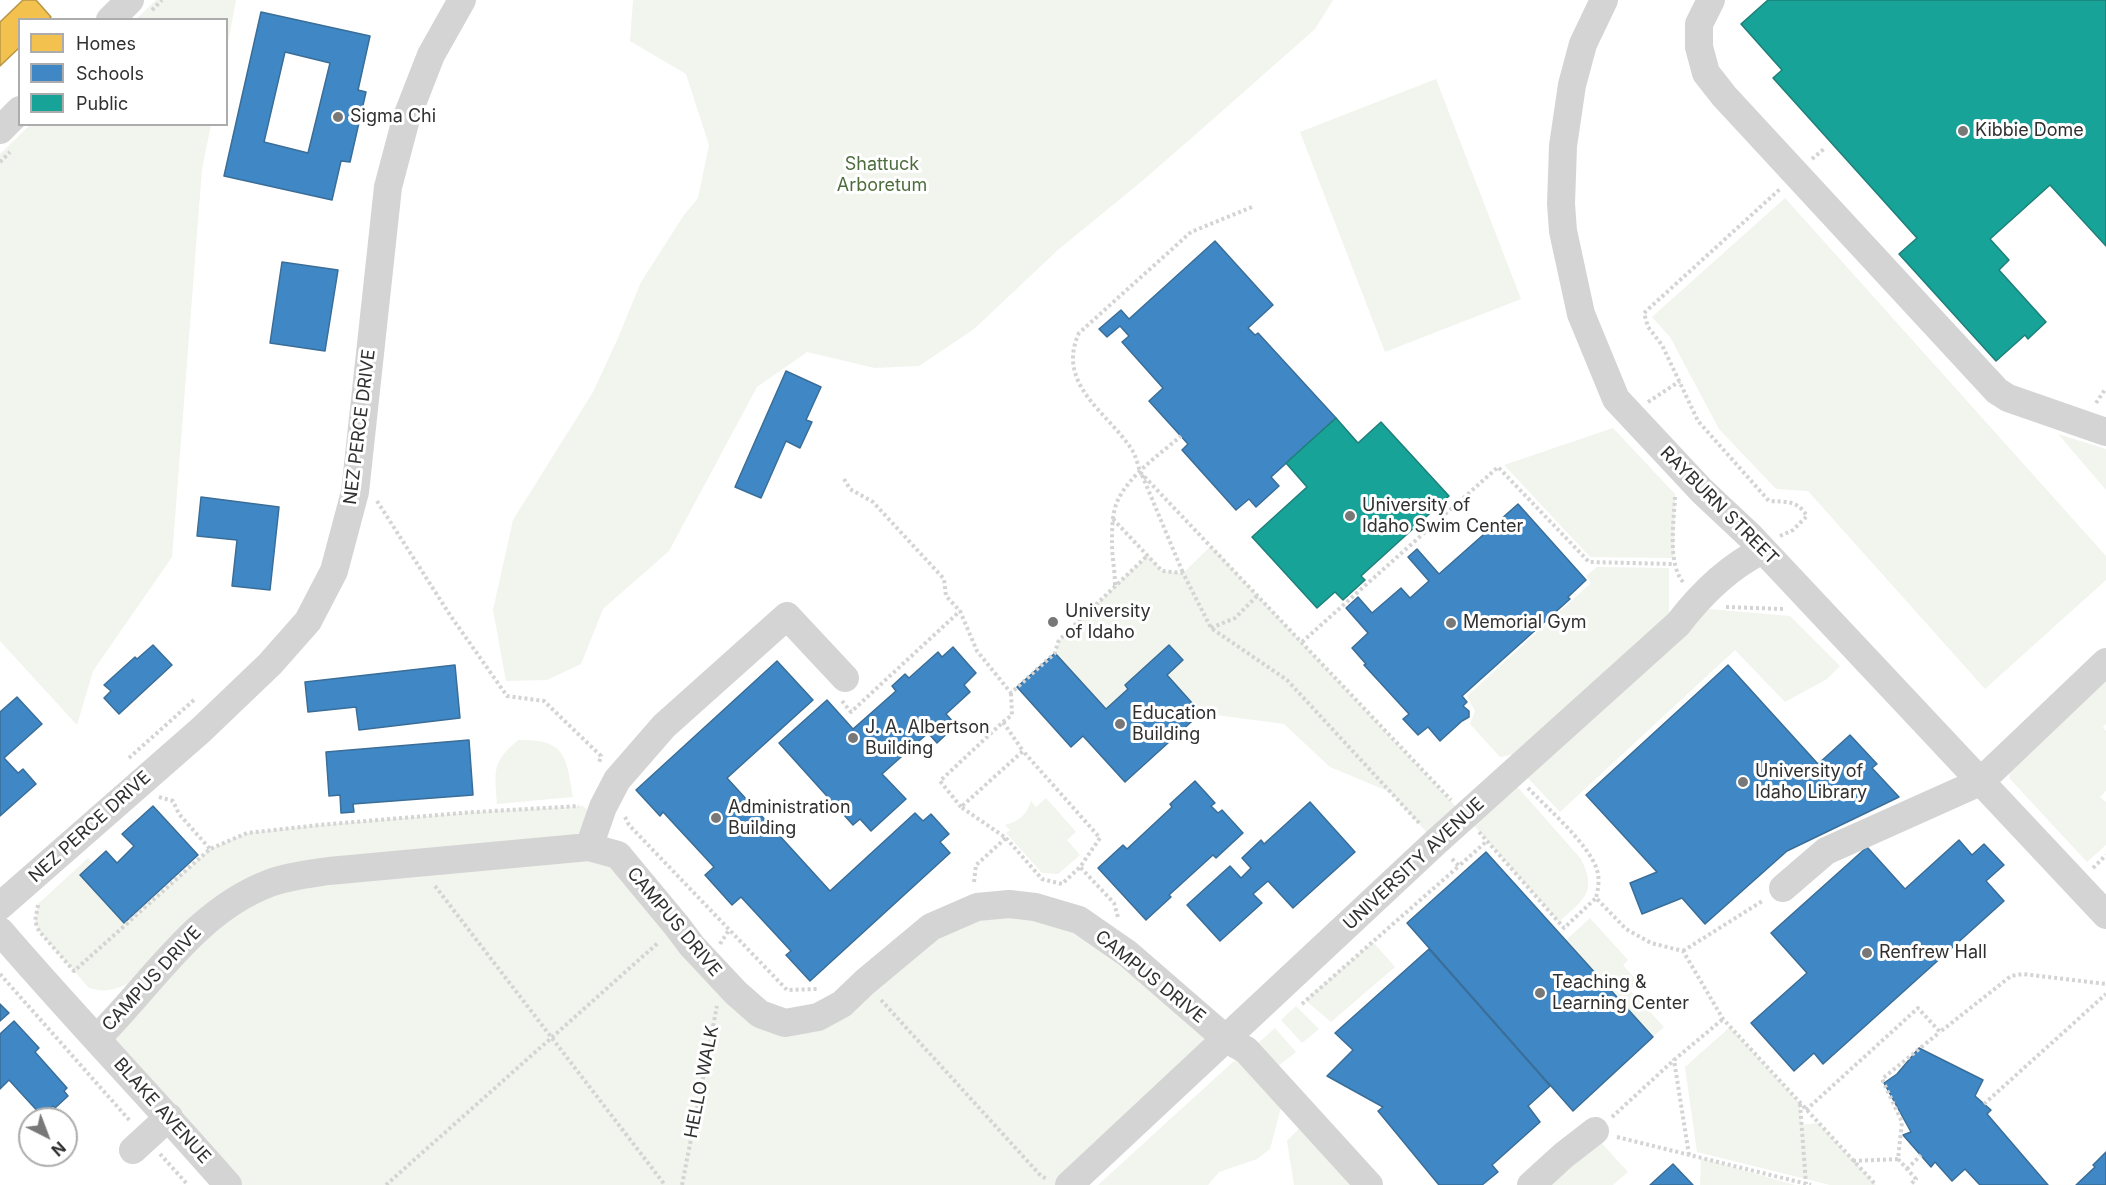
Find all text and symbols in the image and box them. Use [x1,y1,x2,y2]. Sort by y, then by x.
legend [18,18,228,126]
text: Homes [76,33,136,54]
text: Schools [76,63,144,84]
text: Public [76,93,128,114]
place label: Sigma Chi [350,106,436,128]
marker: Sigma Chi [331,110,345,124]
place label: Kibbie Dome [1975,120,2084,142]
marker: Kibbie Dome [1956,124,1970,138]
park label: Shattuck Arboretum [837,154,927,196]
street label: NEZ PERCE DRIVE [340,348,380,506]
street label: RAYBURN STREET [1655,442,1783,570]
place label: University of Idaho Swim Center [1362,495,1523,538]
marker: University of Idaho Swim Center [1343,509,1357,523]
place label: University of Idaho [1065,601,1151,644]
place label: Memorial Gym [1463,612,1587,634]
marker: University of Idaho [1046,615,1060,629]
marker: Memorial Gym [1444,616,1458,630]
place label: Education Building [1132,703,1217,746]
place label: J. A. Albertson Building [865,717,990,760]
marker: Education Building [1113,717,1127,731]
marker: J. A. Albertson Building [846,731,860,745]
place label: University of Idaho Library [1755,761,1867,804]
street label: NEZ PERCE DRIVE [25,767,155,887]
marker: University of Idaho Library [1736,775,1750,789]
street label: UNIVERSITY AVENUE [1339,793,1489,935]
place label: Administration Building [728,797,851,840]
marker: Administration Building [709,811,723,825]
street label: CAMPUS DRIVE [622,863,726,981]
street label: CAMPUS DRIVE [98,922,206,1036]
street label: CAMPUS DRIVE [1091,926,1209,1028]
place label: Renfrew Hall [1879,942,1987,964]
marker: Renfrew Hall [1860,946,1874,960]
place label: Teaching & Learning Center [1552,972,1689,1014]
marker: Teaching & Learning Center [1533,986,1547,1000]
street label: HELLO WALK [680,1024,724,1140]
street label: BLAKE AVENUE [109,1054,215,1168]
north arrow [18,1107,78,1167]
text: N [47,1137,70,1160]

